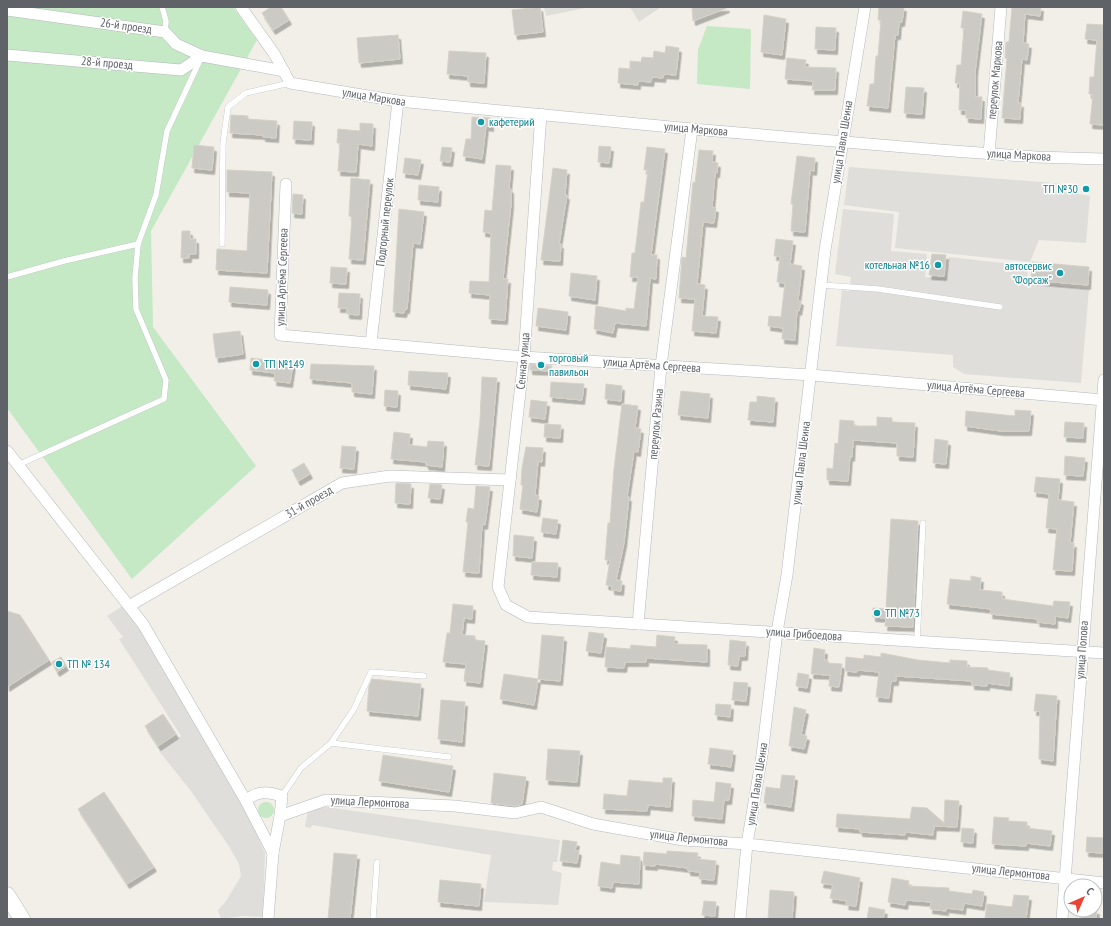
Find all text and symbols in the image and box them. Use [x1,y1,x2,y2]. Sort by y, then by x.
street label: 26-й проезд [99,14,154,37]
street label: переулок Маркова [984,40,1005,120]
street label: 28-й проезд [80,53,134,72]
street label: улица Маркова [341,84,407,109]
street label: улица Павла Шеина [828,99,856,185]
place label: кафетерий [489,114,534,129]
marker: кафетерий [476,117,486,127]
street label: улица Маркова [663,118,729,139]
street label: улица Маркова [987,145,1052,164]
street label: Подгорный переулок [372,176,397,267]
place label: ТП №30 [1043,181,1078,196]
marker: ТП №30 [1081,184,1091,194]
street label: улица Артёма Сергеева [272,228,291,326]
place label: котельная №16 [865,257,930,272]
place label: автосервис "Форсаж" [1005,258,1053,287]
marker: котельная №16 [933,260,943,270]
marker: автосервис "Форсаж" [1055,268,1065,278]
street label: Сенная улица [513,332,532,390]
place label: торговый павильон [549,350,589,379]
street label: улица Артёма Сергеева [603,354,702,375]
place label: ТП №149 [264,356,304,371]
marker: ТП №149 [251,359,261,369]
marker: торговый павильон [536,360,546,370]
street label: улица Артёма Сергеева [927,377,1026,400]
street label: переулок Разина [645,388,666,460]
street label: улица Павла Шеина [788,420,813,506]
street label: 31-й проезд [282,482,336,521]
place label: ТП №73 [885,605,920,620]
marker: ТП №73 [872,608,882,618]
street label: улица Попова [1072,620,1091,680]
street label: улица Грибоедова [766,623,843,644]
place label: ТП № 134 [67,656,110,671]
marker: ТП № 134 [54,659,64,669]
street label: улица Павла Шеина [743,741,771,827]
street label: улица Лермонтова [330,792,410,811]
street label: улица Лермонтова [649,826,729,849]
street label: улица Лермонтова [971,860,1051,883]
north arrow [1063,878,1103,918]
text: С [1083,884,1097,898]

